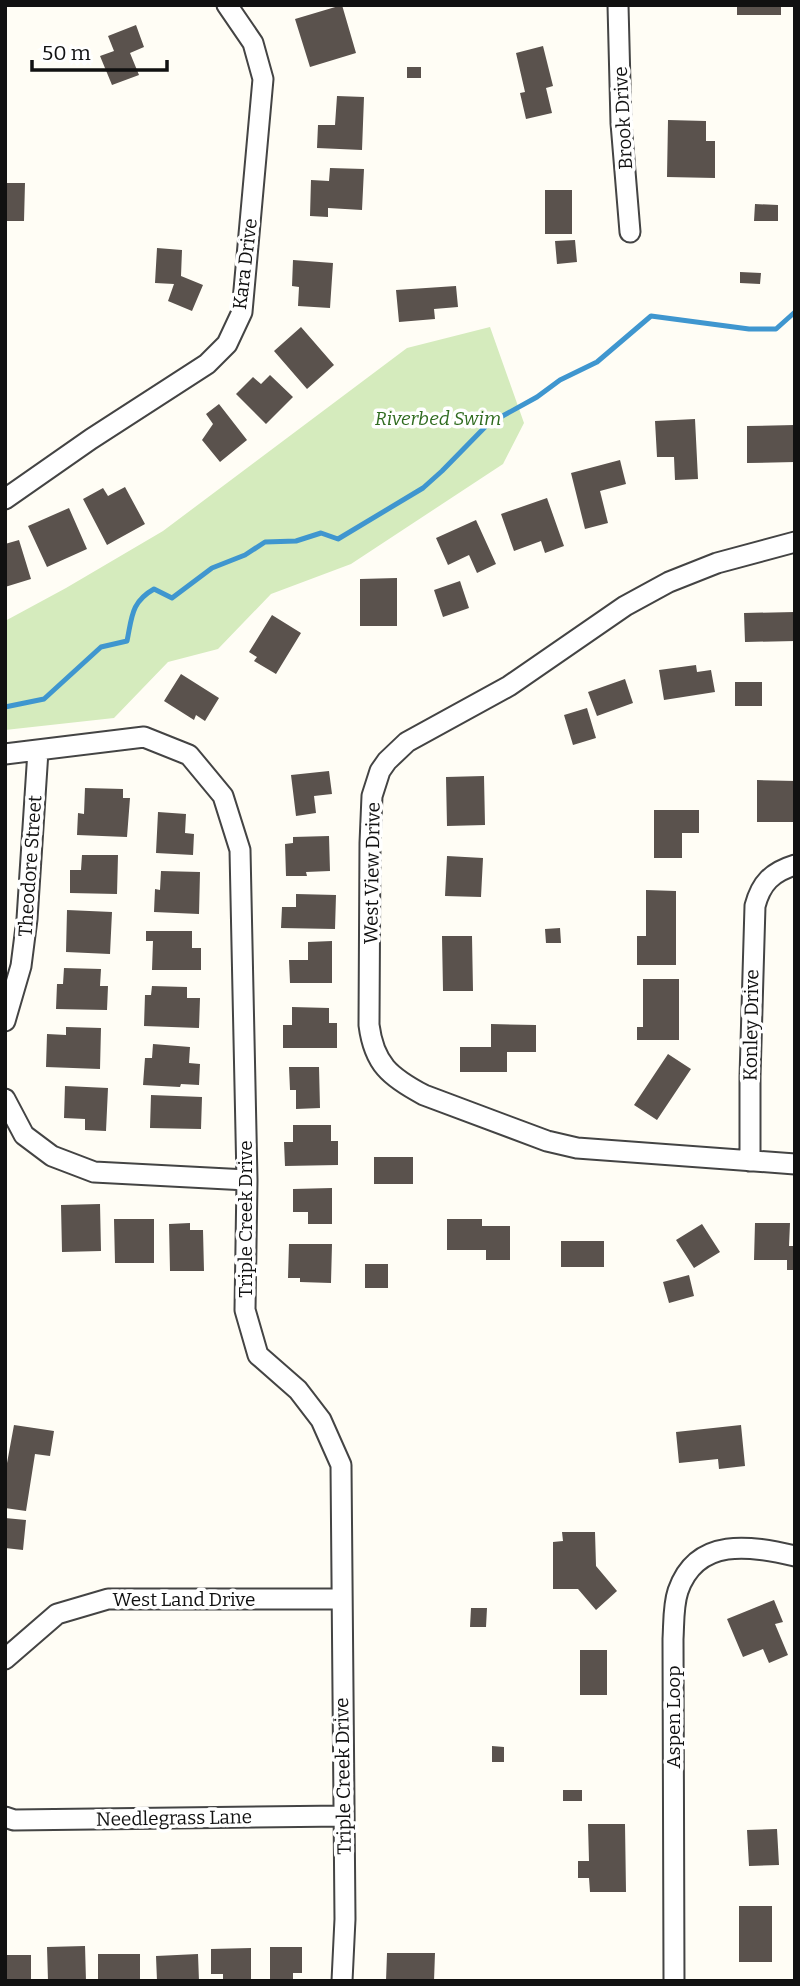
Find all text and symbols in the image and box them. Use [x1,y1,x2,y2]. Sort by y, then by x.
scale bar [32,28,166,72]
text: 50 m [42,40,91,66]
street label: Brook Drive [609,66,637,170]
street label: Kara Drive [228,217,262,311]
park label: Riverbed Swim [375,407,501,430]
street label: Theodore Street [14,794,46,938]
street label: West View Drive [359,802,385,944]
street label: Konley Drive [739,969,763,1081]
street label: Triple Creek Drive [234,1140,257,1298]
street label: West Land Drive [113,1588,255,1611]
street label: Aspen Loop [662,1665,685,1769]
street label: Triple Creek Drive [330,1697,356,1855]
street label: Needlegrass Lane [96,1805,252,1831]

